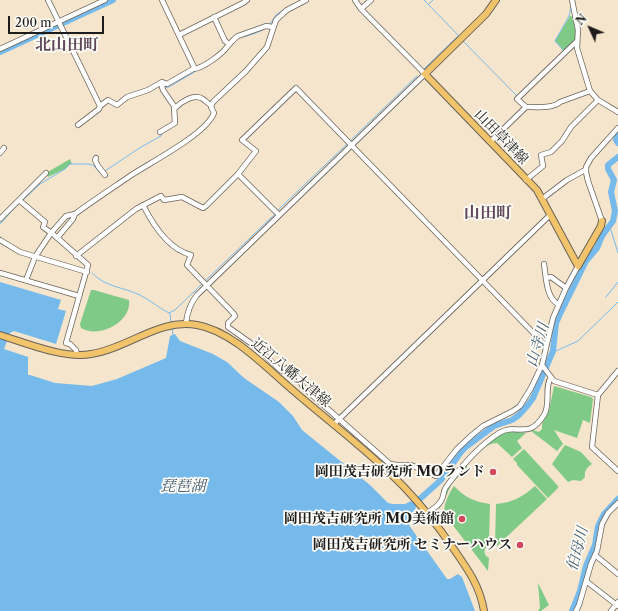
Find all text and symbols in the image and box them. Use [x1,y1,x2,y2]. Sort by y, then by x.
scale bar [10,8,106,34]
north arrow [570,8,610,48]
text: N [573,11,590,28]
text: 200 m [15,15,52,30]
district label: 北山田町 [35,35,99,55]
street label: 山田草津線 [471,106,531,168]
district label: 山田町 [464,203,512,223]
water label: 山寺川 [523,321,553,369]
street label: 近江八幡大津線 [248,335,334,411]
place label: 岡田茂吉研究所 MOランド [315,464,485,480]
marker: 岡田茂吉研究所 MOランド [488,467,498,477]
water label: 琵琶湖 [161,478,205,496]
place label: 岡田茂吉研究所 MO美術館 [284,511,454,527]
marker: 岡田茂吉研究所 MO美術館 [457,514,467,524]
water label: 伯母川 [563,525,593,573]
place label: 岡田茂吉研究所 セミナーハウス [312,537,512,553]
marker: 岡田茂吉研究所 セミナーハウス [515,540,525,550]

